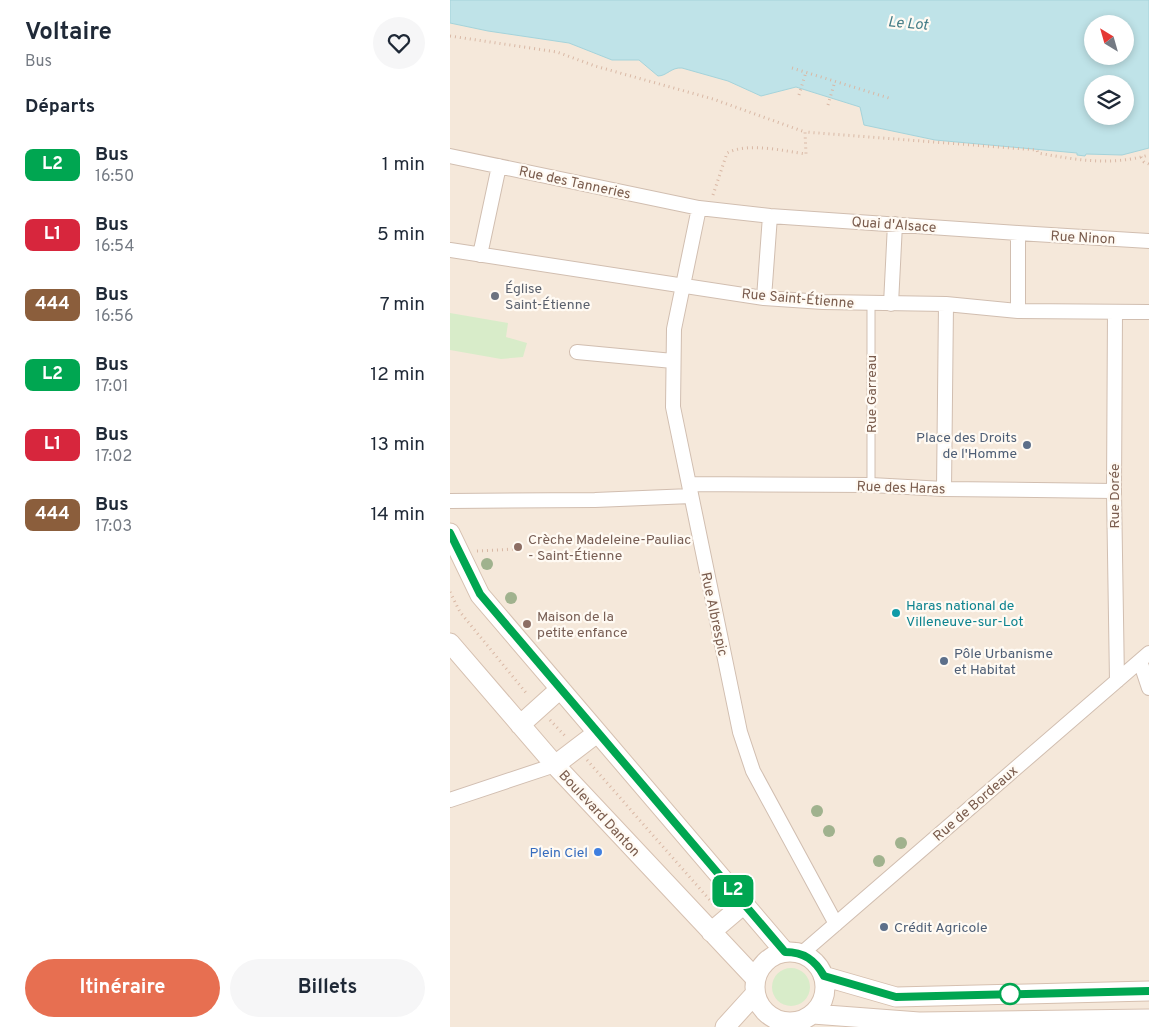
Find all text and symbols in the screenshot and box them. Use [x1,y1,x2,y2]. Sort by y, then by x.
water label: Le Lot [887,13,929,36]
north arrow [1084,15,1134,65]
map controls [1084,15,1134,125]
button: heart [373,17,425,69]
text: Voltaire [25,18,112,48]
text: Bus [25,52,52,72]
button: layers [1084,75,1134,125]
text: Départs [25,95,95,119]
text: Bus [95,143,129,167]
text: L2 [42,153,63,176]
text: 1 min [382,153,425,177]
street label: Rue des Tanneries [517,163,632,204]
text: 16:50 [95,167,134,187]
text: Bus [95,213,129,237]
street label: Quai d'Alsace [851,214,937,237]
text: L1 [44,223,61,246]
text: 5 min [377,223,425,247]
street label: Rue Ninon [1050,228,1116,249]
text: 16:54 [95,237,134,257]
place label: Église Saint-Étienne [505,280,590,314]
text: Bus [95,283,129,307]
street label: Rue Saint-Étienne [741,285,855,313]
marker: Église Saint-Étienne [489,290,501,302]
text: 444 [35,293,70,316]
text: 7 min [380,293,425,317]
text: 16:56 [95,307,134,327]
text: Bus [95,353,129,377]
street label: Rue Garreau [864,355,881,433]
text: L2 [42,363,63,386]
text: 12 min [370,363,425,387]
text: 17:01 [95,377,128,397]
text: Bus [95,423,129,447]
place label: Place des Droits de l'Homme [916,430,1017,463]
text: L1 [44,433,61,456]
text: 13 min [370,433,425,457]
marker: Place des Droits de l'Homme [1021,439,1033,451]
text: 17:02 [95,447,132,467]
street label: Rue Dorée [1107,463,1124,529]
street label: Rue des Haras [856,478,946,499]
text: Bus [95,493,129,517]
text: 444 [35,503,70,526]
text: 14 min [370,503,425,527]
text: 17:03 [95,517,132,537]
place label: Crèche Madeleine-Pauliac - Saint-Étienne [528,532,691,565]
marker: Crèche Madeleine-Pauliac - Saint-Étienne [512,541,524,553]
street label: Rue Albrespic [696,571,731,658]
place label: Haras national de Villeneuve-sur-Lot [906,598,1024,631]
marker: Haras national de Villeneuve-sur-Lot [890,607,902,619]
place label: Maison de la petite enfance [537,609,628,642]
marker: Maison de la petite enfance [521,618,533,630]
place label: Pôle Urbanisme et Habitat [954,646,1053,679]
marker: Pôle Urbanisme et Habitat [938,655,950,667]
street label: Rue de Bordeaux [930,763,1022,845]
street label: Boulevard Danton [555,767,643,861]
place label: Plein Ciel [529,845,588,862]
marker: Plein Ciel [592,846,604,858]
line badge: L2 [710,875,756,907]
text: L2 [722,879,744,902]
place label: Crédit Agricole [894,920,988,937]
marker: Crédit Agricole [878,921,890,933]
button: Itinéraire [25,959,220,1017]
button: Billets [230,959,425,1017]
unlabelled marker [999,983,1021,1005]

